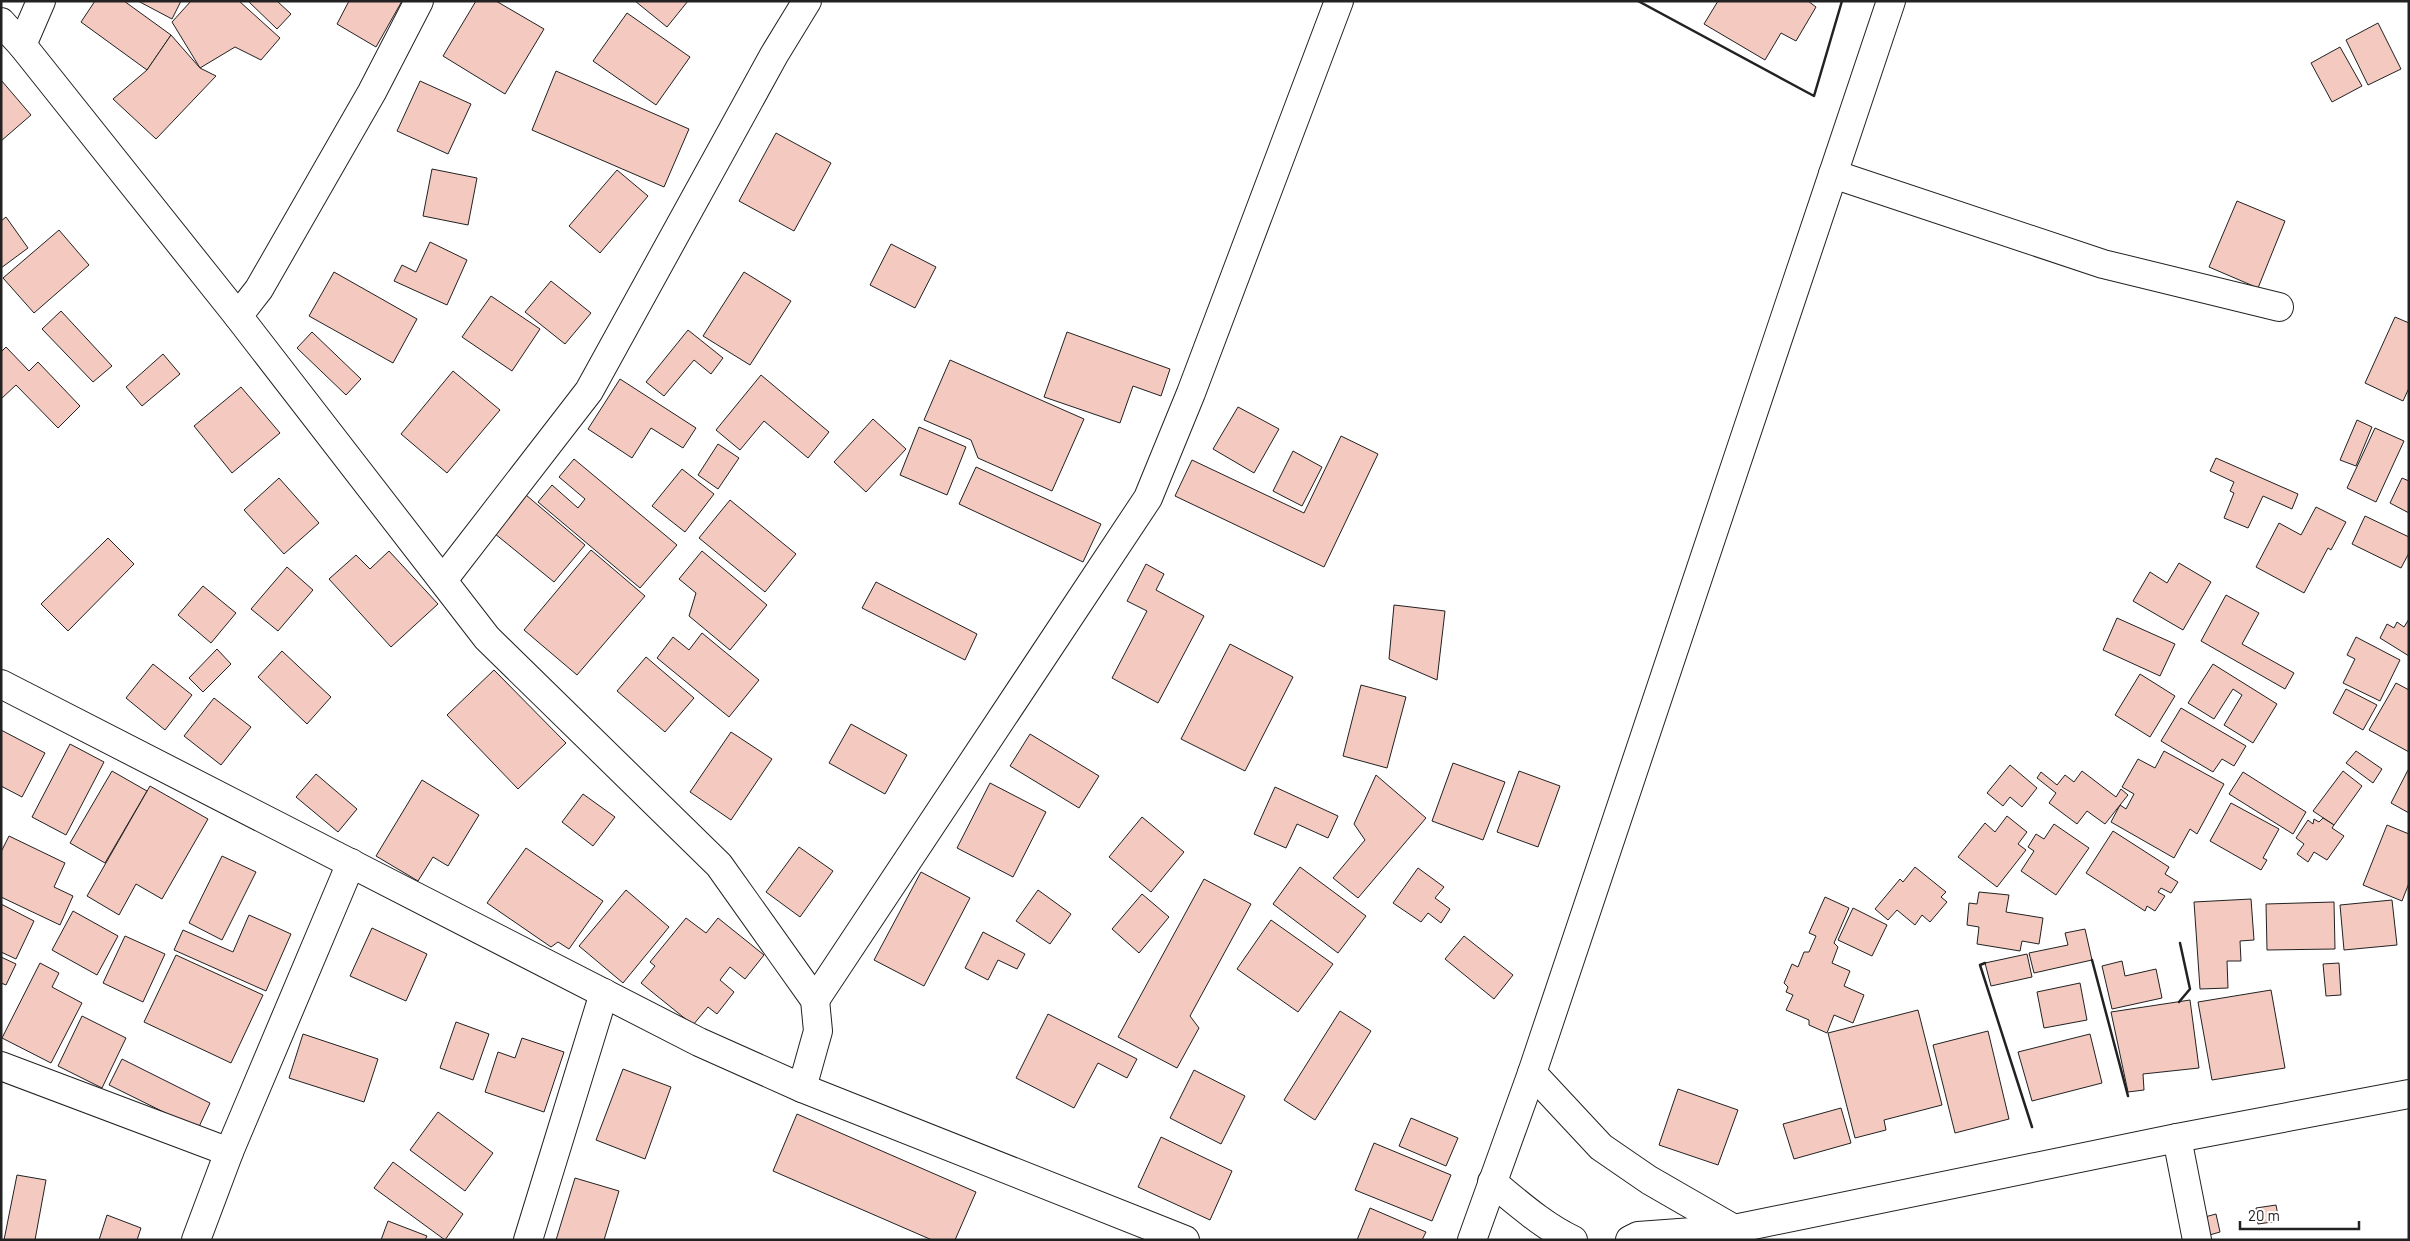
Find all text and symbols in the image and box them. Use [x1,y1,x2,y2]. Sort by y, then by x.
scale bar [2240,1198,2359,1230]
text: 20 m [2248,1206,2280,1224]

